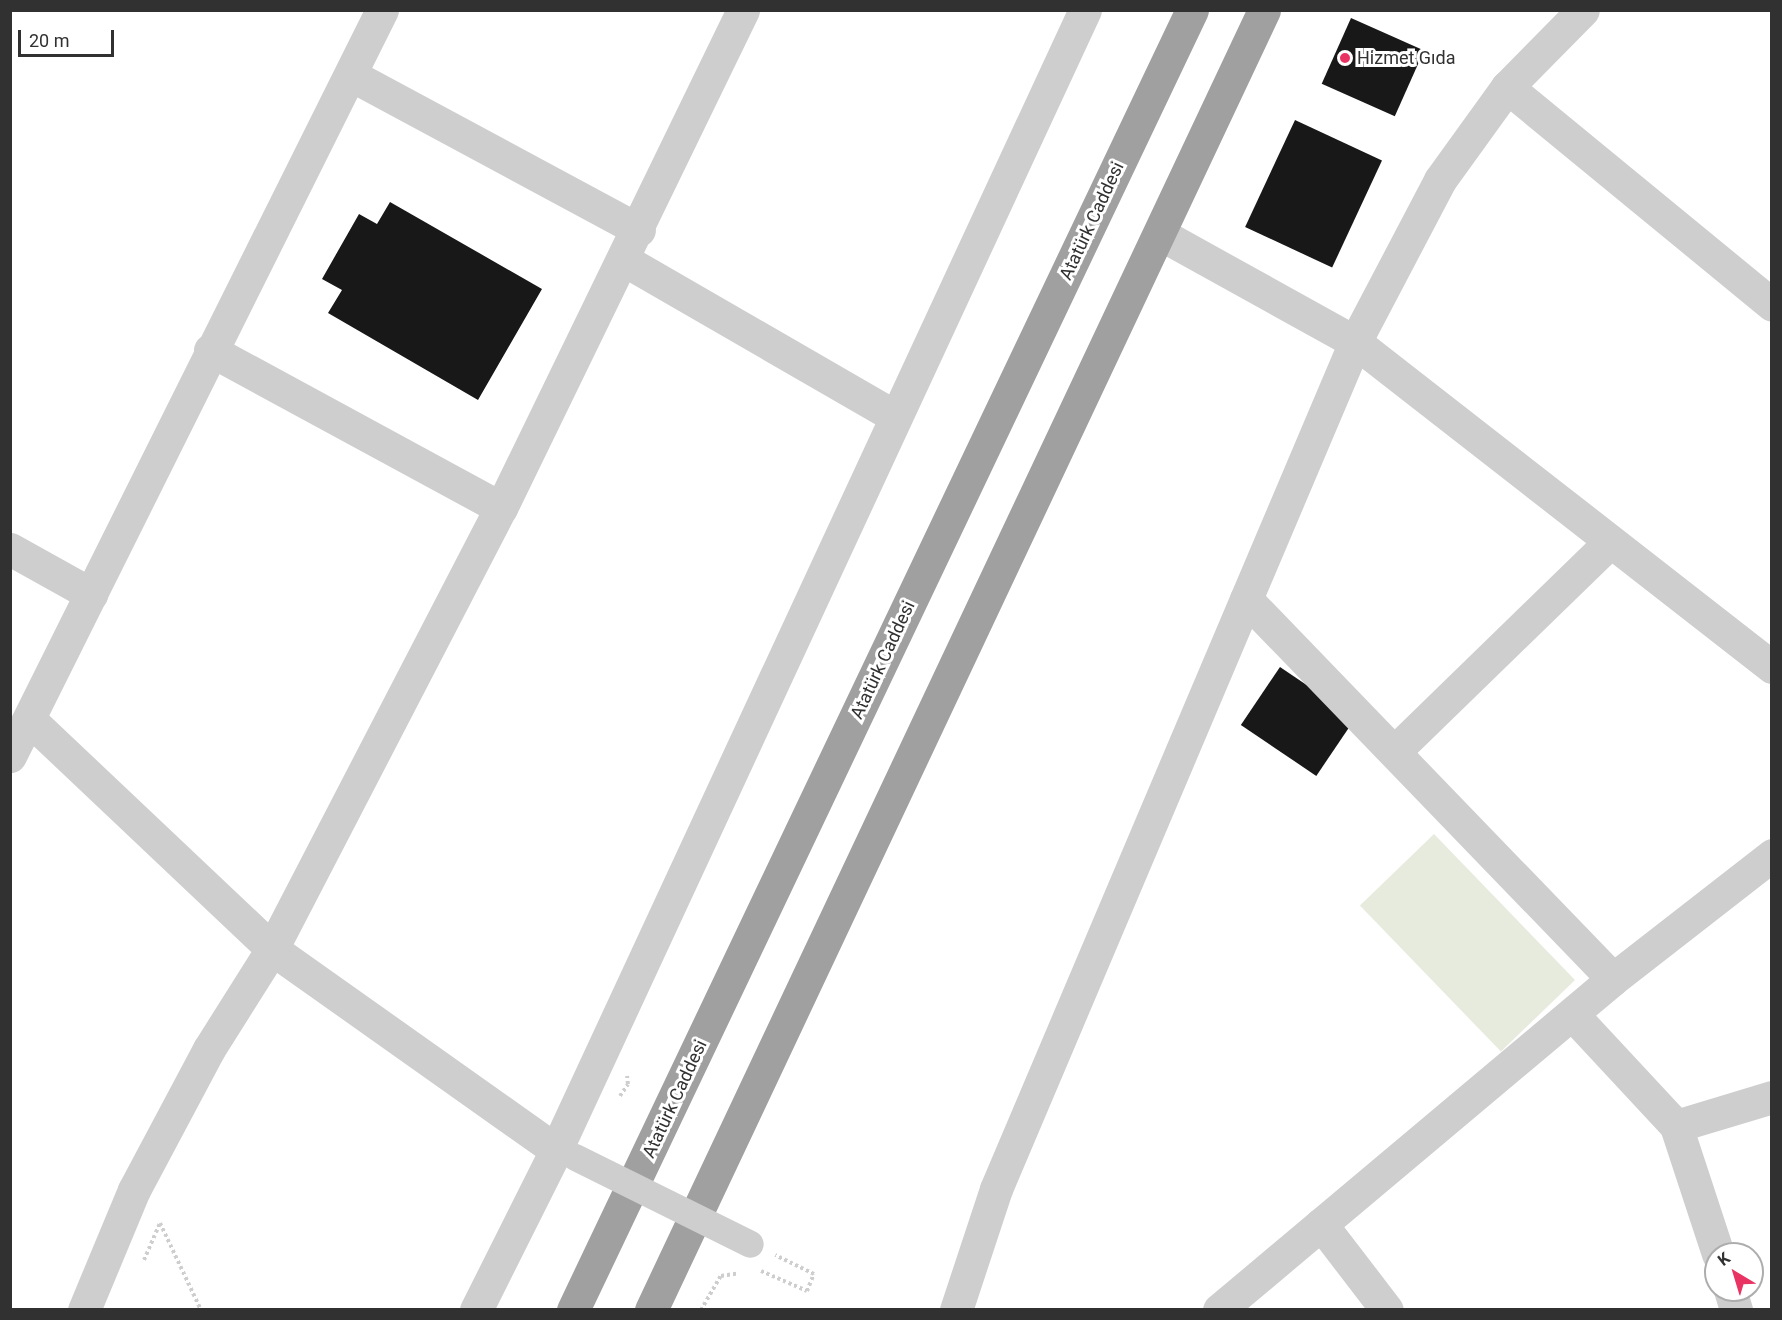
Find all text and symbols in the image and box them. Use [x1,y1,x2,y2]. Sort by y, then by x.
scale bar [21,18,117,56]
text: 20 m [29,30,69,51]
place label: Hizmet Gıda [1357,47,1455,69]
marker: Hizmet Gıda [1338,51,1352,65]
street label: Atatürk Caddesi [1055,159,1129,283]
street label: Atatürk Caddesi [846,598,920,722]
street label: Atatürk Caddesi [638,1037,712,1161]
north arrow [1704,1242,1764,1302]
text: K [1714,1248,1734,1270]

